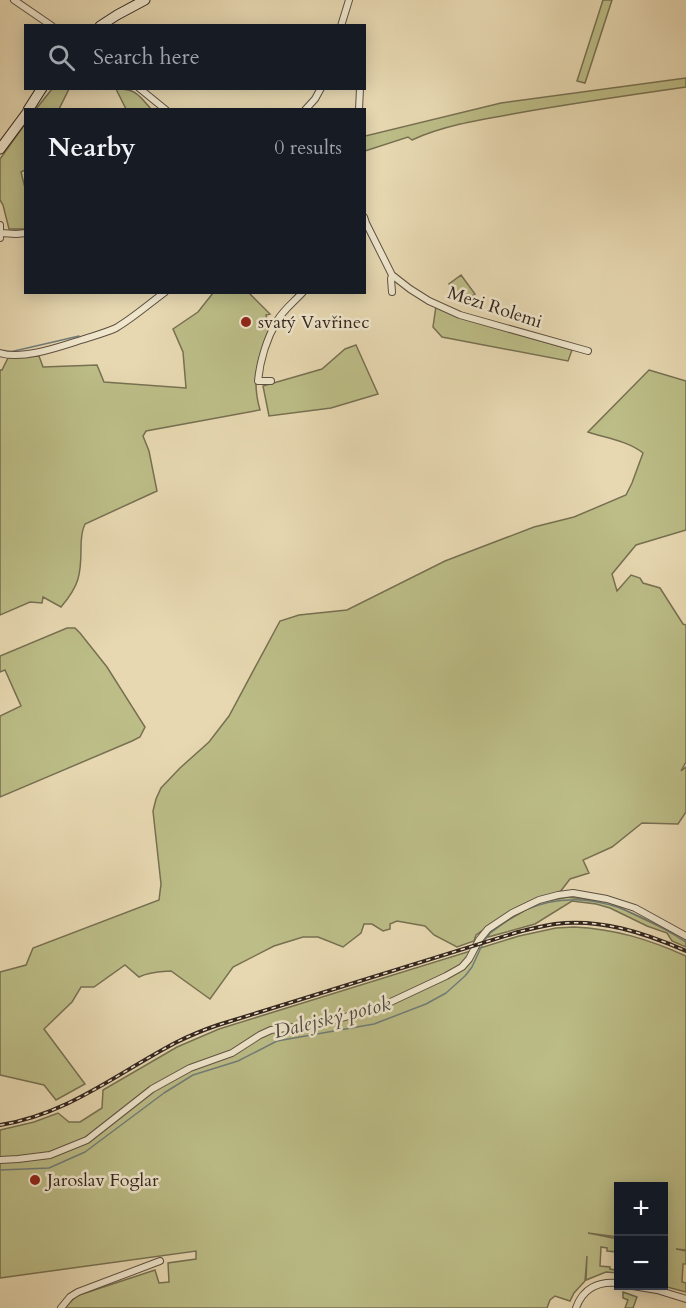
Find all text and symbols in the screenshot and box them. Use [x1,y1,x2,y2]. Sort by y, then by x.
search box [24,24,366,90]
icon: search [45,41,78,74]
text: Search here [93,42,200,72]
text: Nearby [48,130,136,165]
text: 0 results [274,134,342,161]
street label: Mezi Rolemi [444,280,545,335]
place label: svatý Vavřinec [258,310,369,335]
marker: svatý Vavřinec [239,315,253,329]
water label: Dalejský potok [271,990,394,1045]
place label: Jaroslav Foglar [44,1168,159,1193]
marker: Jaroslav Foglar [28,1173,42,1187]
map controls [614,1182,668,1290]
button: + [614,1182,668,1236]
button: − [614,1236,668,1290]

